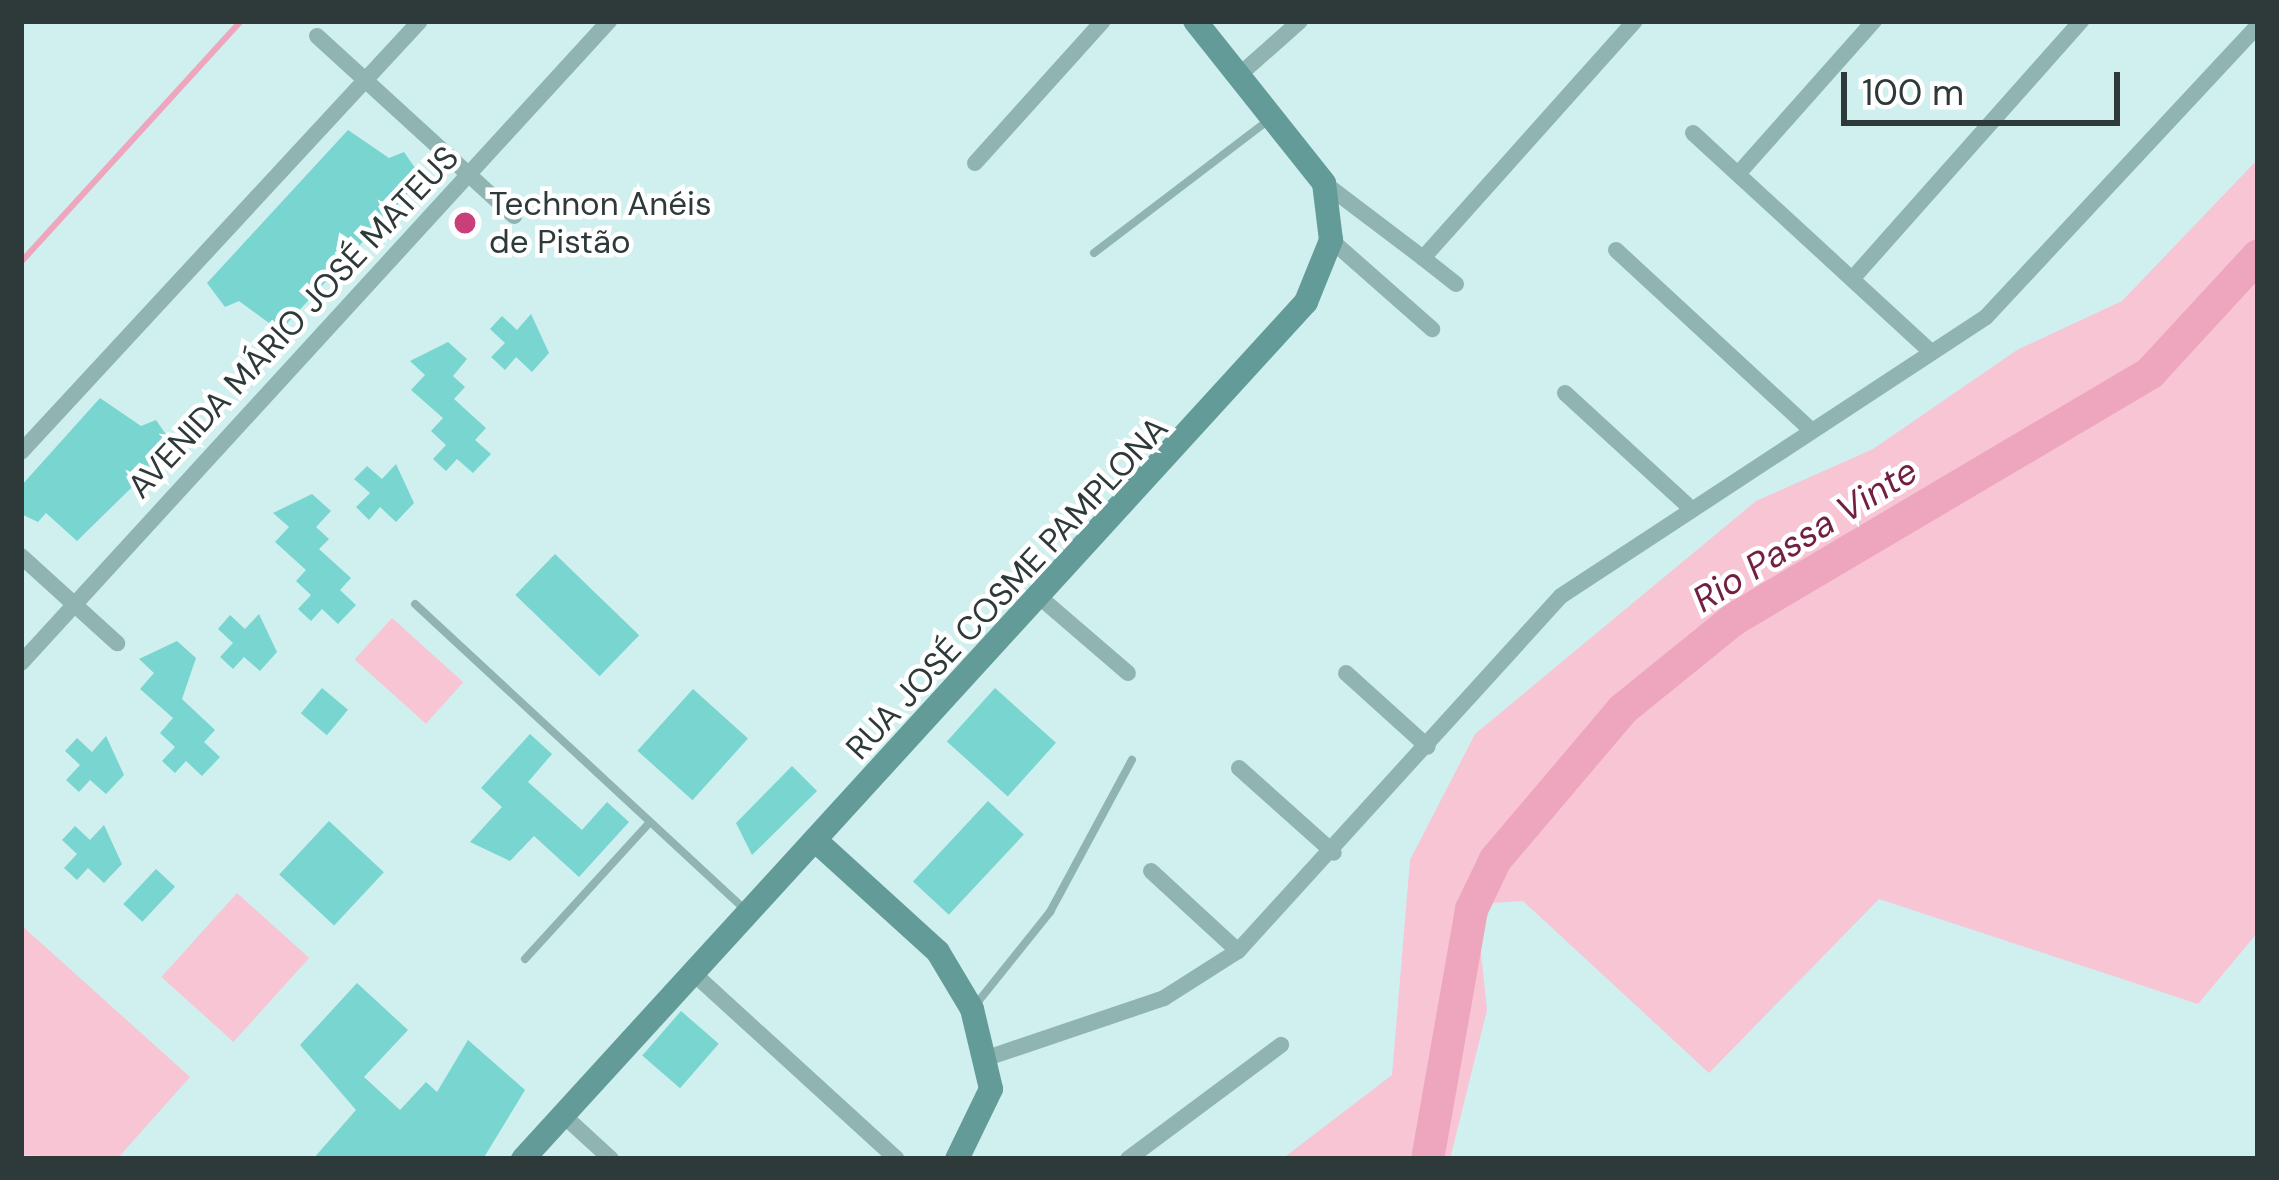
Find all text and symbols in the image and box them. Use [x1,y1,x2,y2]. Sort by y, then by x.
scale bar [1847,48,2126,122]
text: 100 m [1862,69,1964,116]
street label: AVENIDA MÁRIO JOSÉ MATEUS [119,138,467,506]
place label: Technon Anéis de Pistão [489,184,711,262]
marker: Technon Anéis de Pistão [452,210,478,236]
street label: RUA JOSÉ COSME PAMPLONA [838,409,1176,767]
water label: Rio Passa Vinte [1685,449,1925,621]

